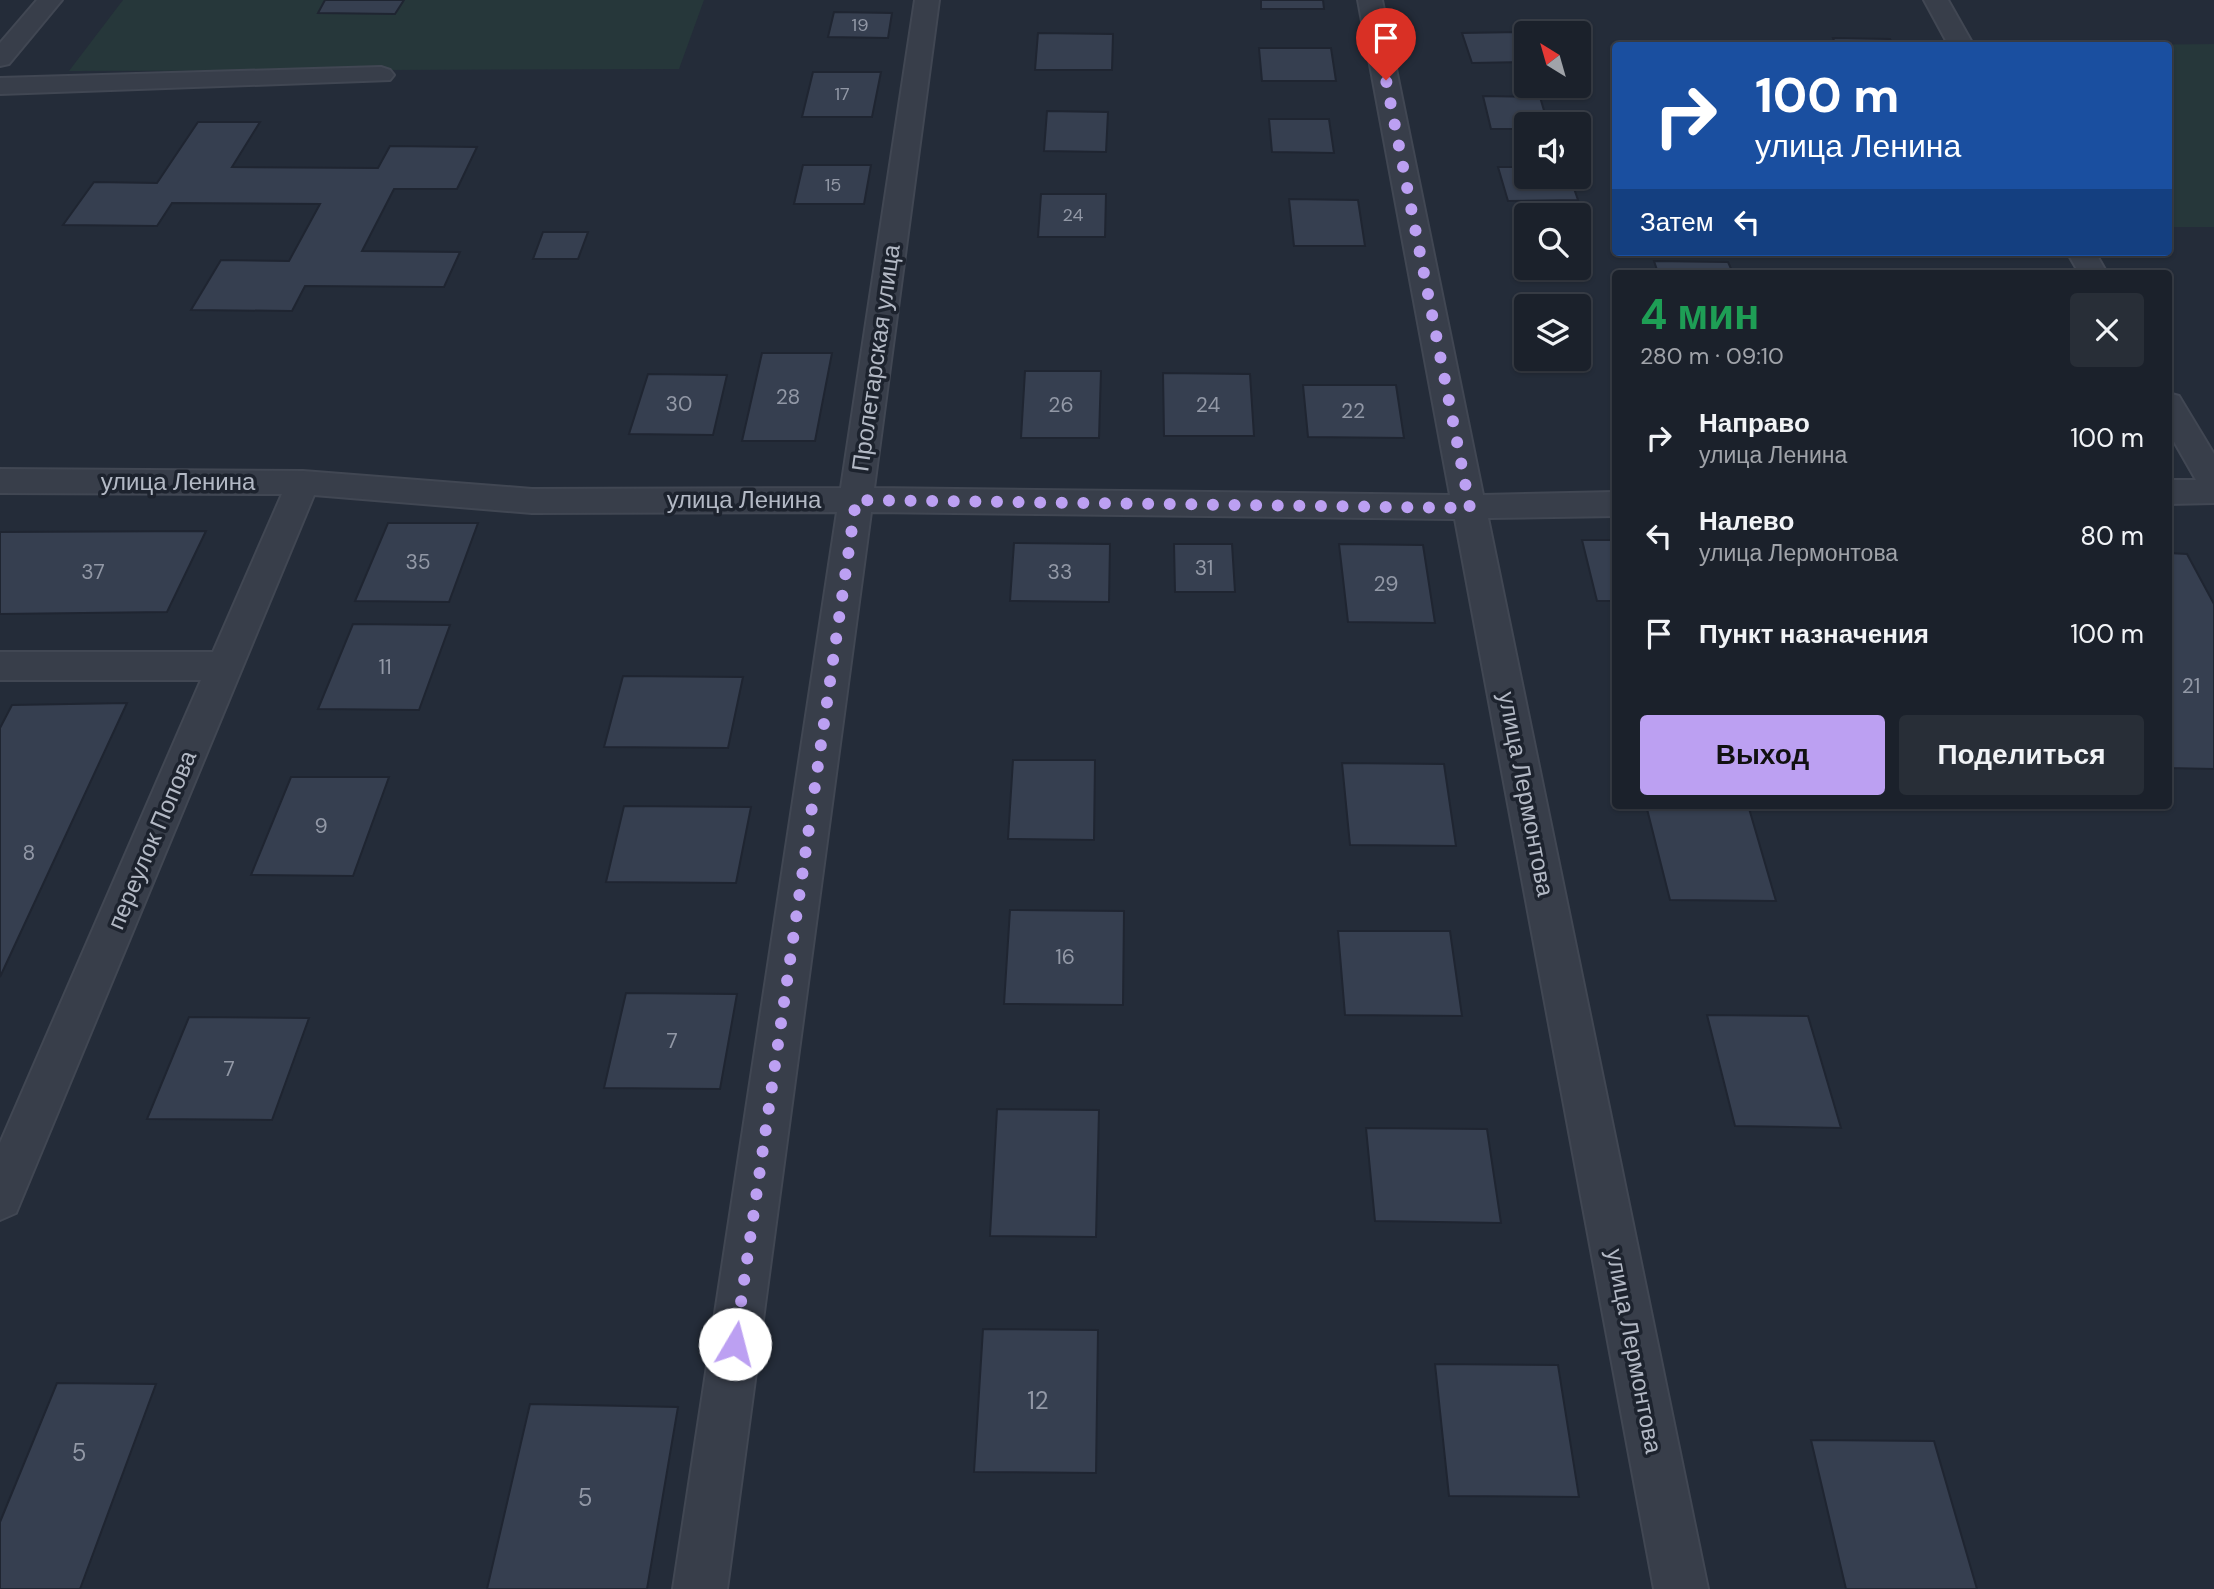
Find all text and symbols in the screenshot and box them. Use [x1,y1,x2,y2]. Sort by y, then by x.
pin [1356,8,1416,80]
house number: 19 [852,13,868,37]
icon: arrive [1367,19,1405,57]
north arrow [1514,21,1591,98]
map controls [1514,21,1591,371]
text: 100 m [1755,63,1899,127]
icon: right [1640,70,1731,161]
house number: 17 [834,82,850,106]
button: sound [1514,112,1591,189]
text: улица Ленина [1755,125,1961,167]
house number: 15 [825,173,841,197]
house number: 24 [1063,203,1084,227]
button: search [1514,203,1591,280]
icon: left [1728,203,1766,241]
text: Затем [1640,205,1714,239]
street label: Пролетарская улица [844,242,907,474]
text: 4 мин [1640,287,1759,342]
button: close [2070,293,2144,367]
button: layers [1514,294,1591,371]
text: 280 m · 09:10 [1640,341,1784,371]
house number: 28 [776,383,800,411]
house number: 30 [666,390,692,418]
house number: 26 [1048,391,1074,419]
house number: 24 [1196,391,1220,419]
house number: 22 [1341,397,1365,425]
text: Направо [1699,406,1810,440]
icon: right [1640,419,1678,457]
text: 100 m [2070,421,2144,455]
text: улица Ленина [1699,440,1847,470]
street label: улица Ленина [101,466,256,497]
street label: улица Ленина [667,484,822,515]
text: Налево [1699,504,1794,538]
icon: left [1640,517,1678,555]
text: 80 m [2080,519,2144,553]
text: улица Лермонтова [1699,538,1898,568]
house number: 35 [405,548,431,576]
house number: 31 [1195,554,1213,582]
house number: 37 [81,558,105,586]
house number: 33 [1048,558,1072,586]
house number: 29 [1373,570,1399,598]
icon: arrive [1640,615,1678,653]
text: Пункт назначения [1699,617,1929,651]
text: 100 m [2070,617,2144,651]
house number: 11 [378,653,392,681]
house number: 21 [2182,672,2200,700]
street label: улица Лермонтова [1491,689,1562,899]
button: Выход [1640,715,1885,795]
button: Поделиться [1899,715,2144,795]
street label: переулок Попова [100,745,203,934]
house number: 9 [314,812,328,840]
house number: 8 [23,839,35,867]
house number: 16 [1055,943,1075,971]
house number: 7 [666,1027,678,1055]
house number: 7 [223,1055,235,1083]
street label: улица Лермонтова [1599,1246,1670,1456]
position arrow [698,1307,772,1381]
house number: 12 [1027,1385,1049,1416]
house number: 5 [72,1437,86,1468]
house number: 5 [578,1482,592,1513]

